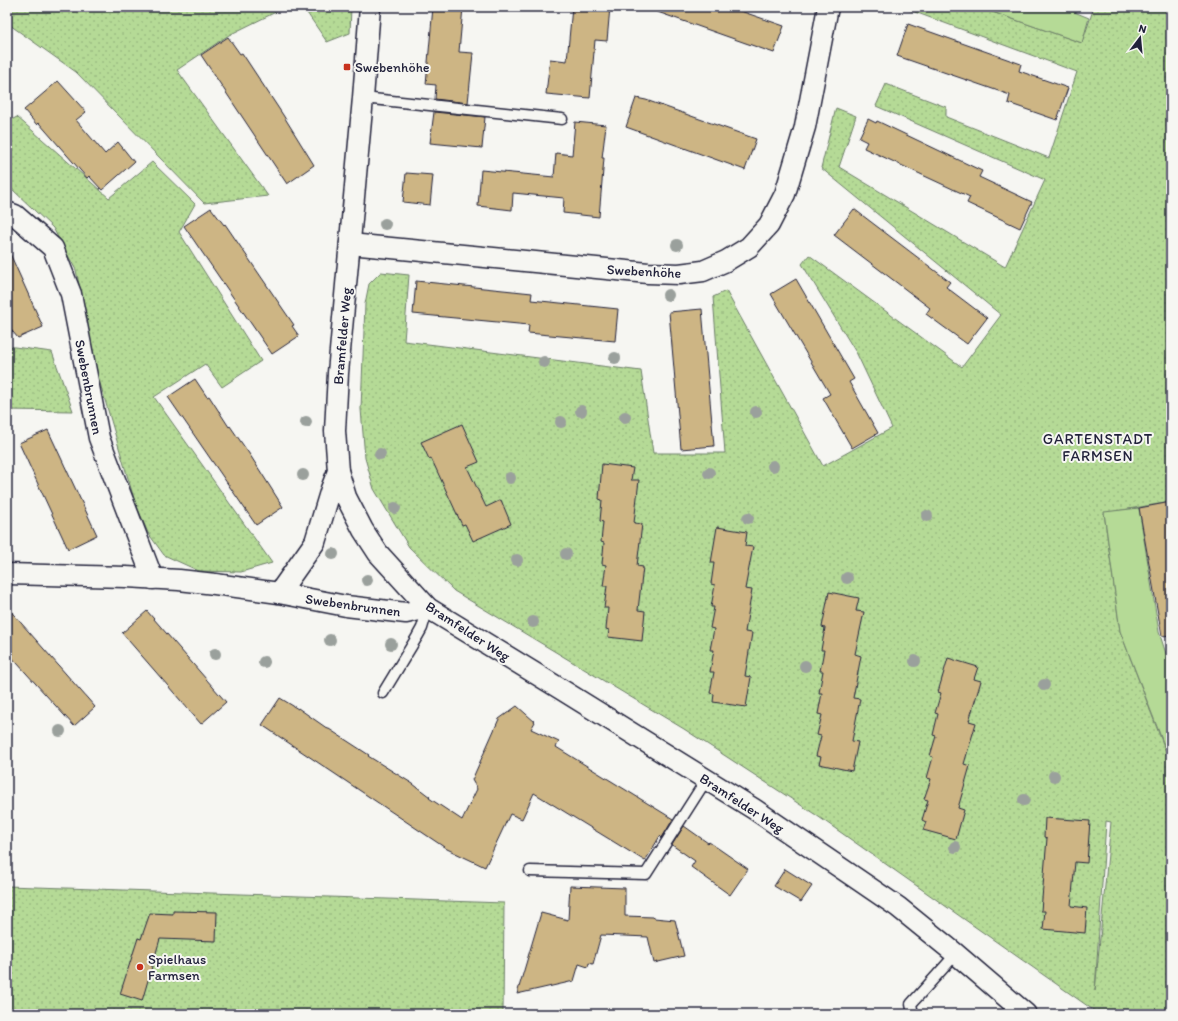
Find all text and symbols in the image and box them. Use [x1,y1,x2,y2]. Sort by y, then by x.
north arrow [1120,18,1160,58]
text: N [1137,22,1148,36]
place label: Swebenhöhe [355,59,430,76]
marker: Swebenhöhe [342,62,352,72]
street label: Swebenhöhe [606,261,682,282]
street label: Bramfelder Weg [330,286,355,385]
street label: Swebenbrunnen [71,338,106,436]
district label: GARTENSTADT FARMSEN [1043,430,1153,465]
street label: Swebenbrunnen [304,590,402,621]
street label: Bramfelder Weg [422,598,514,666]
street label: Bramfelder Weg [696,770,788,838]
place label: Spielhaus Farmsen [148,951,206,984]
marker: Spielhaus Farmsen [135,962,145,972]

